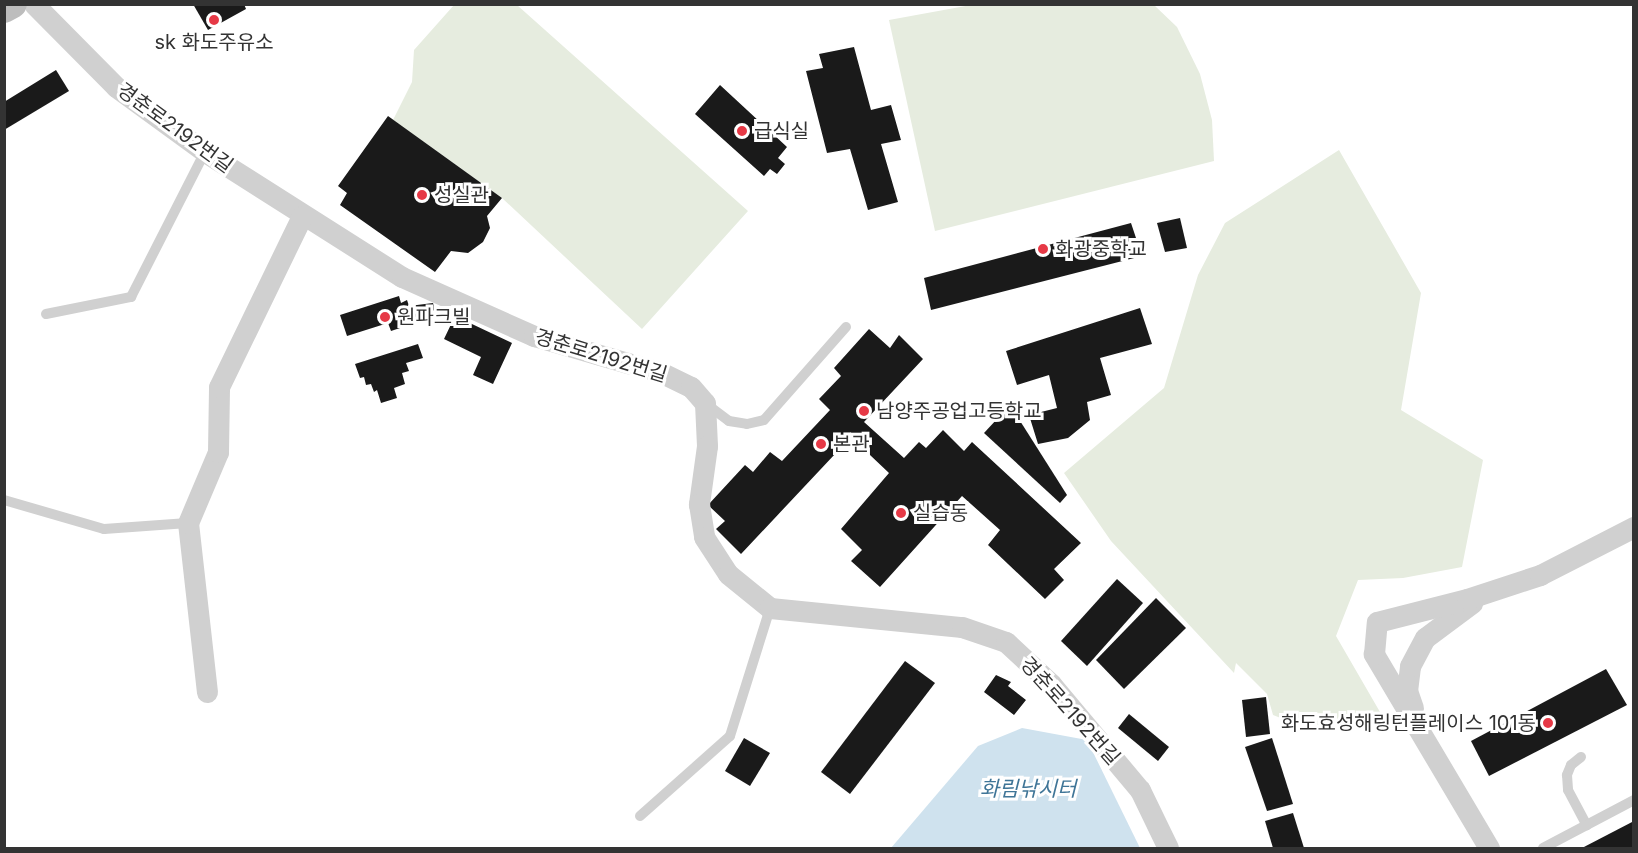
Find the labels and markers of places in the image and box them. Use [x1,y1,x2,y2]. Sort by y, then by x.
marker: sk 화도주유소 [207,13,221,27]
place label: sk 화도주유소 [154,30,274,54]
place label: 급식실 [754,119,809,143]
marker: 급식실 [735,124,749,138]
place label: 성실관 [434,183,489,207]
marker: 성실관 [415,188,429,202]
place label: 화광중학교 [1055,237,1147,261]
marker: 화광중학교 [1036,242,1050,256]
place label: 원파크빌 [397,305,471,329]
marker: 원파크빌 [378,310,392,324]
place label: 남양주공업고등학교 [876,399,1042,423]
marker: 남양주공업고등학교 [857,404,871,418]
place label: 본관 [833,432,870,456]
marker: 본관 [814,437,828,451]
place label: 실습동 [913,501,968,525]
marker: 실습동 [894,506,908,520]
place label: 화도효성해링턴플레이스 101동 [1281,711,1536,735]
marker: 화도효성해링턴플레이스 101동 [1541,716,1555,730]

